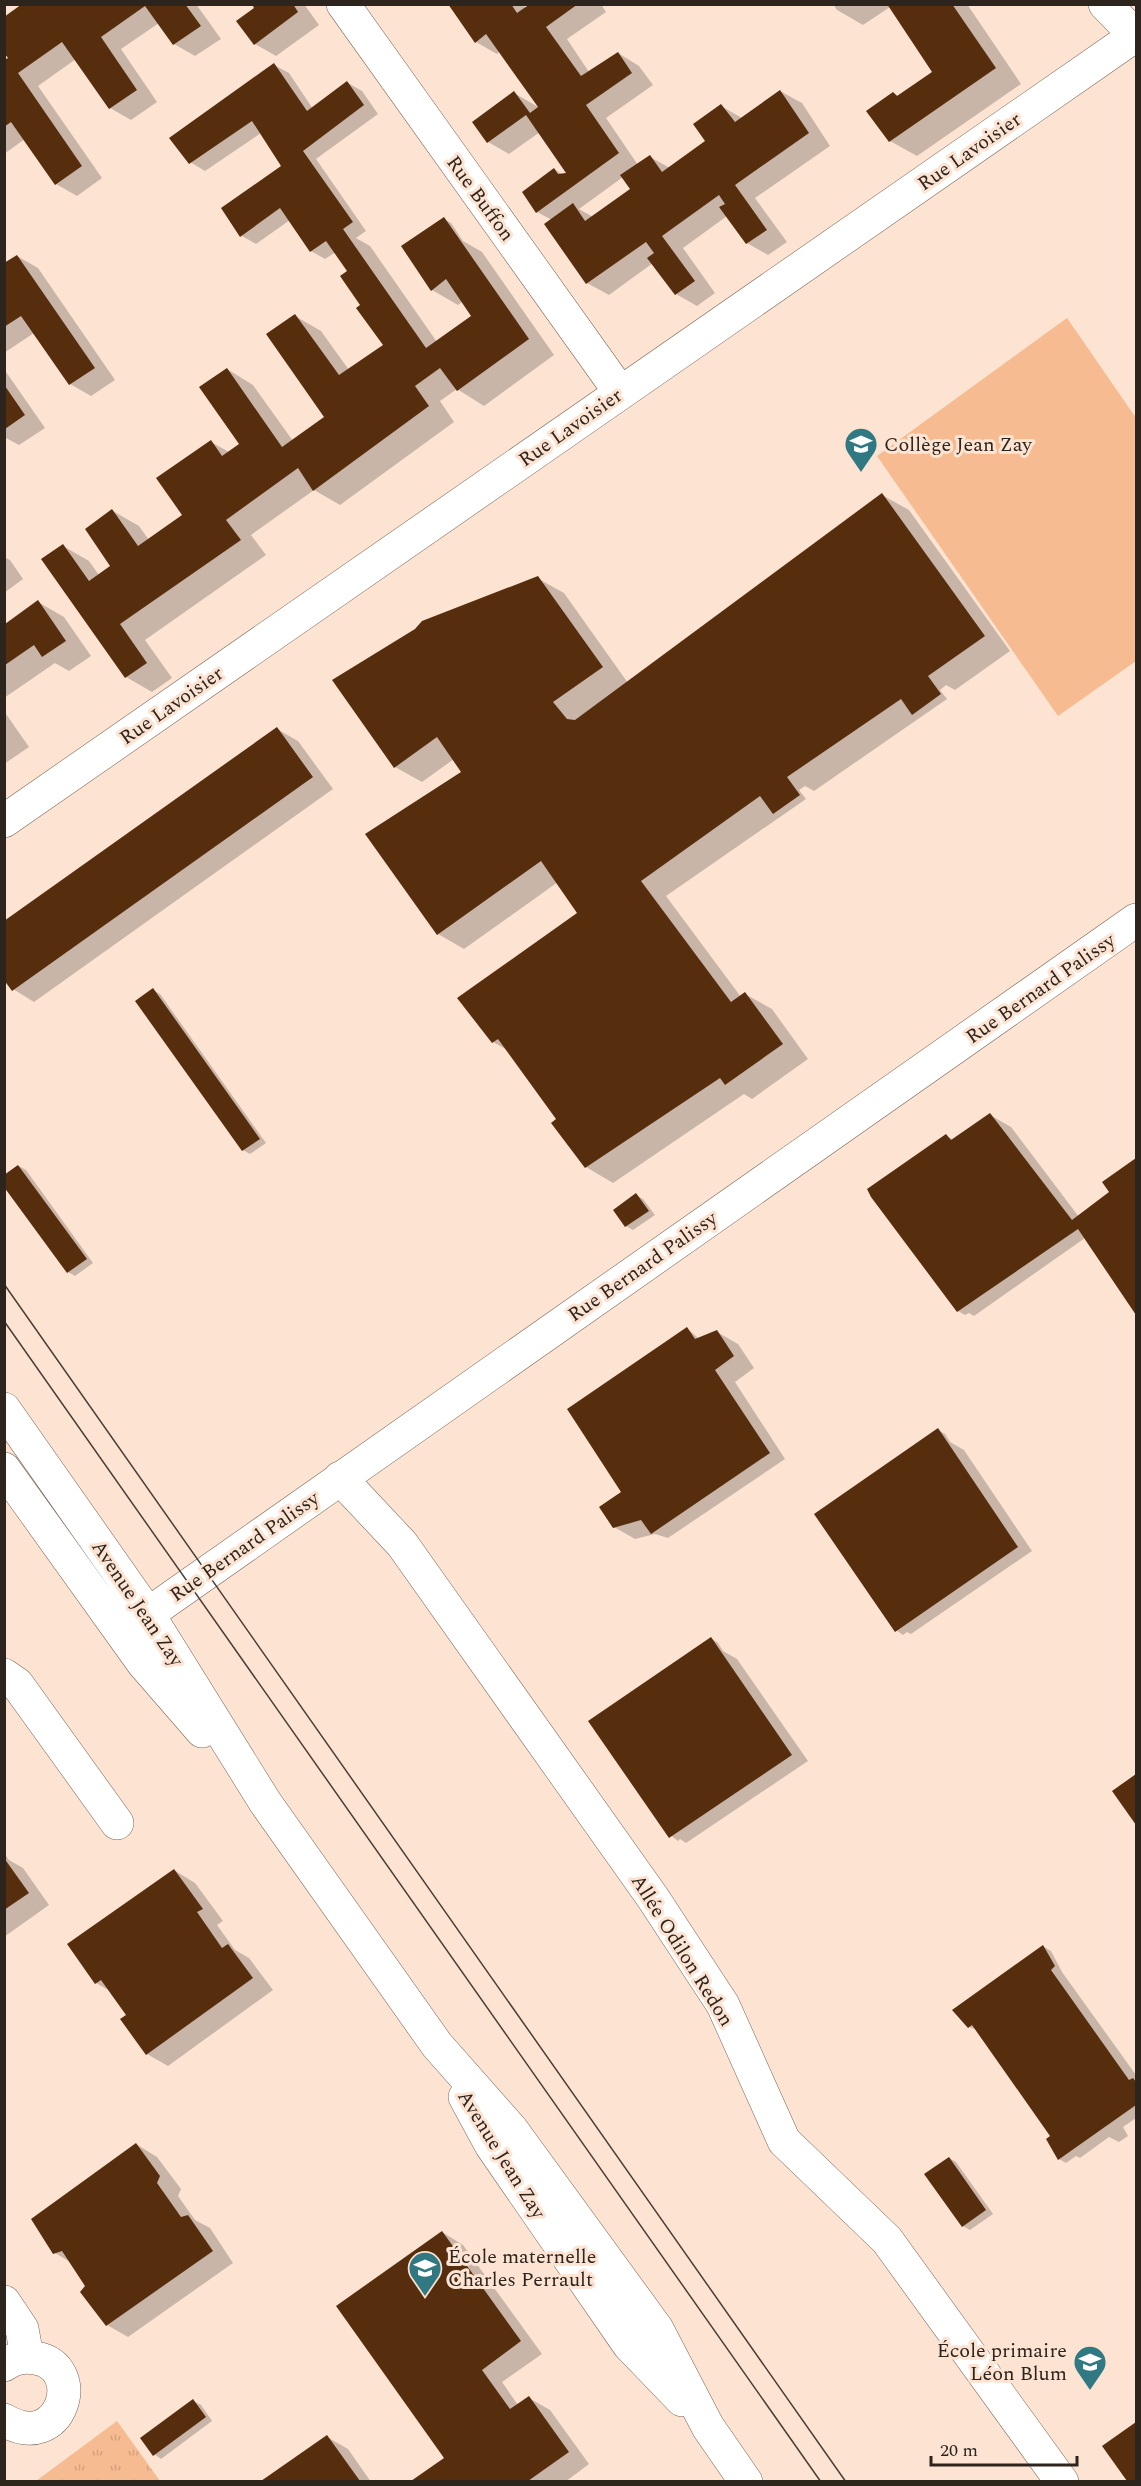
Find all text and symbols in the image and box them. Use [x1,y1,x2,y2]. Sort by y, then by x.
street label: Rue Lavoisier [912,105,1028,199]
street label: Rue Buffon [439,149,522,248]
street label: Rue Lavoisier [513,381,629,475]
school or university icon: Collège Jean Zay [843,426,879,473]
place label: Collège Jean Zay [884,430,1033,460]
street label: Rue Lavoisier [114,659,230,753]
street label: Rue Bernard Palissy [960,925,1123,1052]
street label: Rue Bernard Palissy [562,1203,725,1330]
street label: Rue Bernard Palissy [164,1483,327,1610]
street label: Avenue Jean Zay [84,1534,191,1674]
street label: Allée Odilon Redon [623,1869,741,2032]
street label: Avenue Jean Zay [450,2084,554,2226]
place label: École maternelle Charles Perrault [448,2242,596,2295]
school or university icon: École maternelle Charles Perrault [407,2250,443,2297]
place label: École primaire Léon Blum [937,2336,1067,2389]
school or university icon: École primaire Léon Blum [1072,2344,1108,2391]
scale bar [931,2429,1076,2467]
text: 20 m [940,2437,978,2464]

